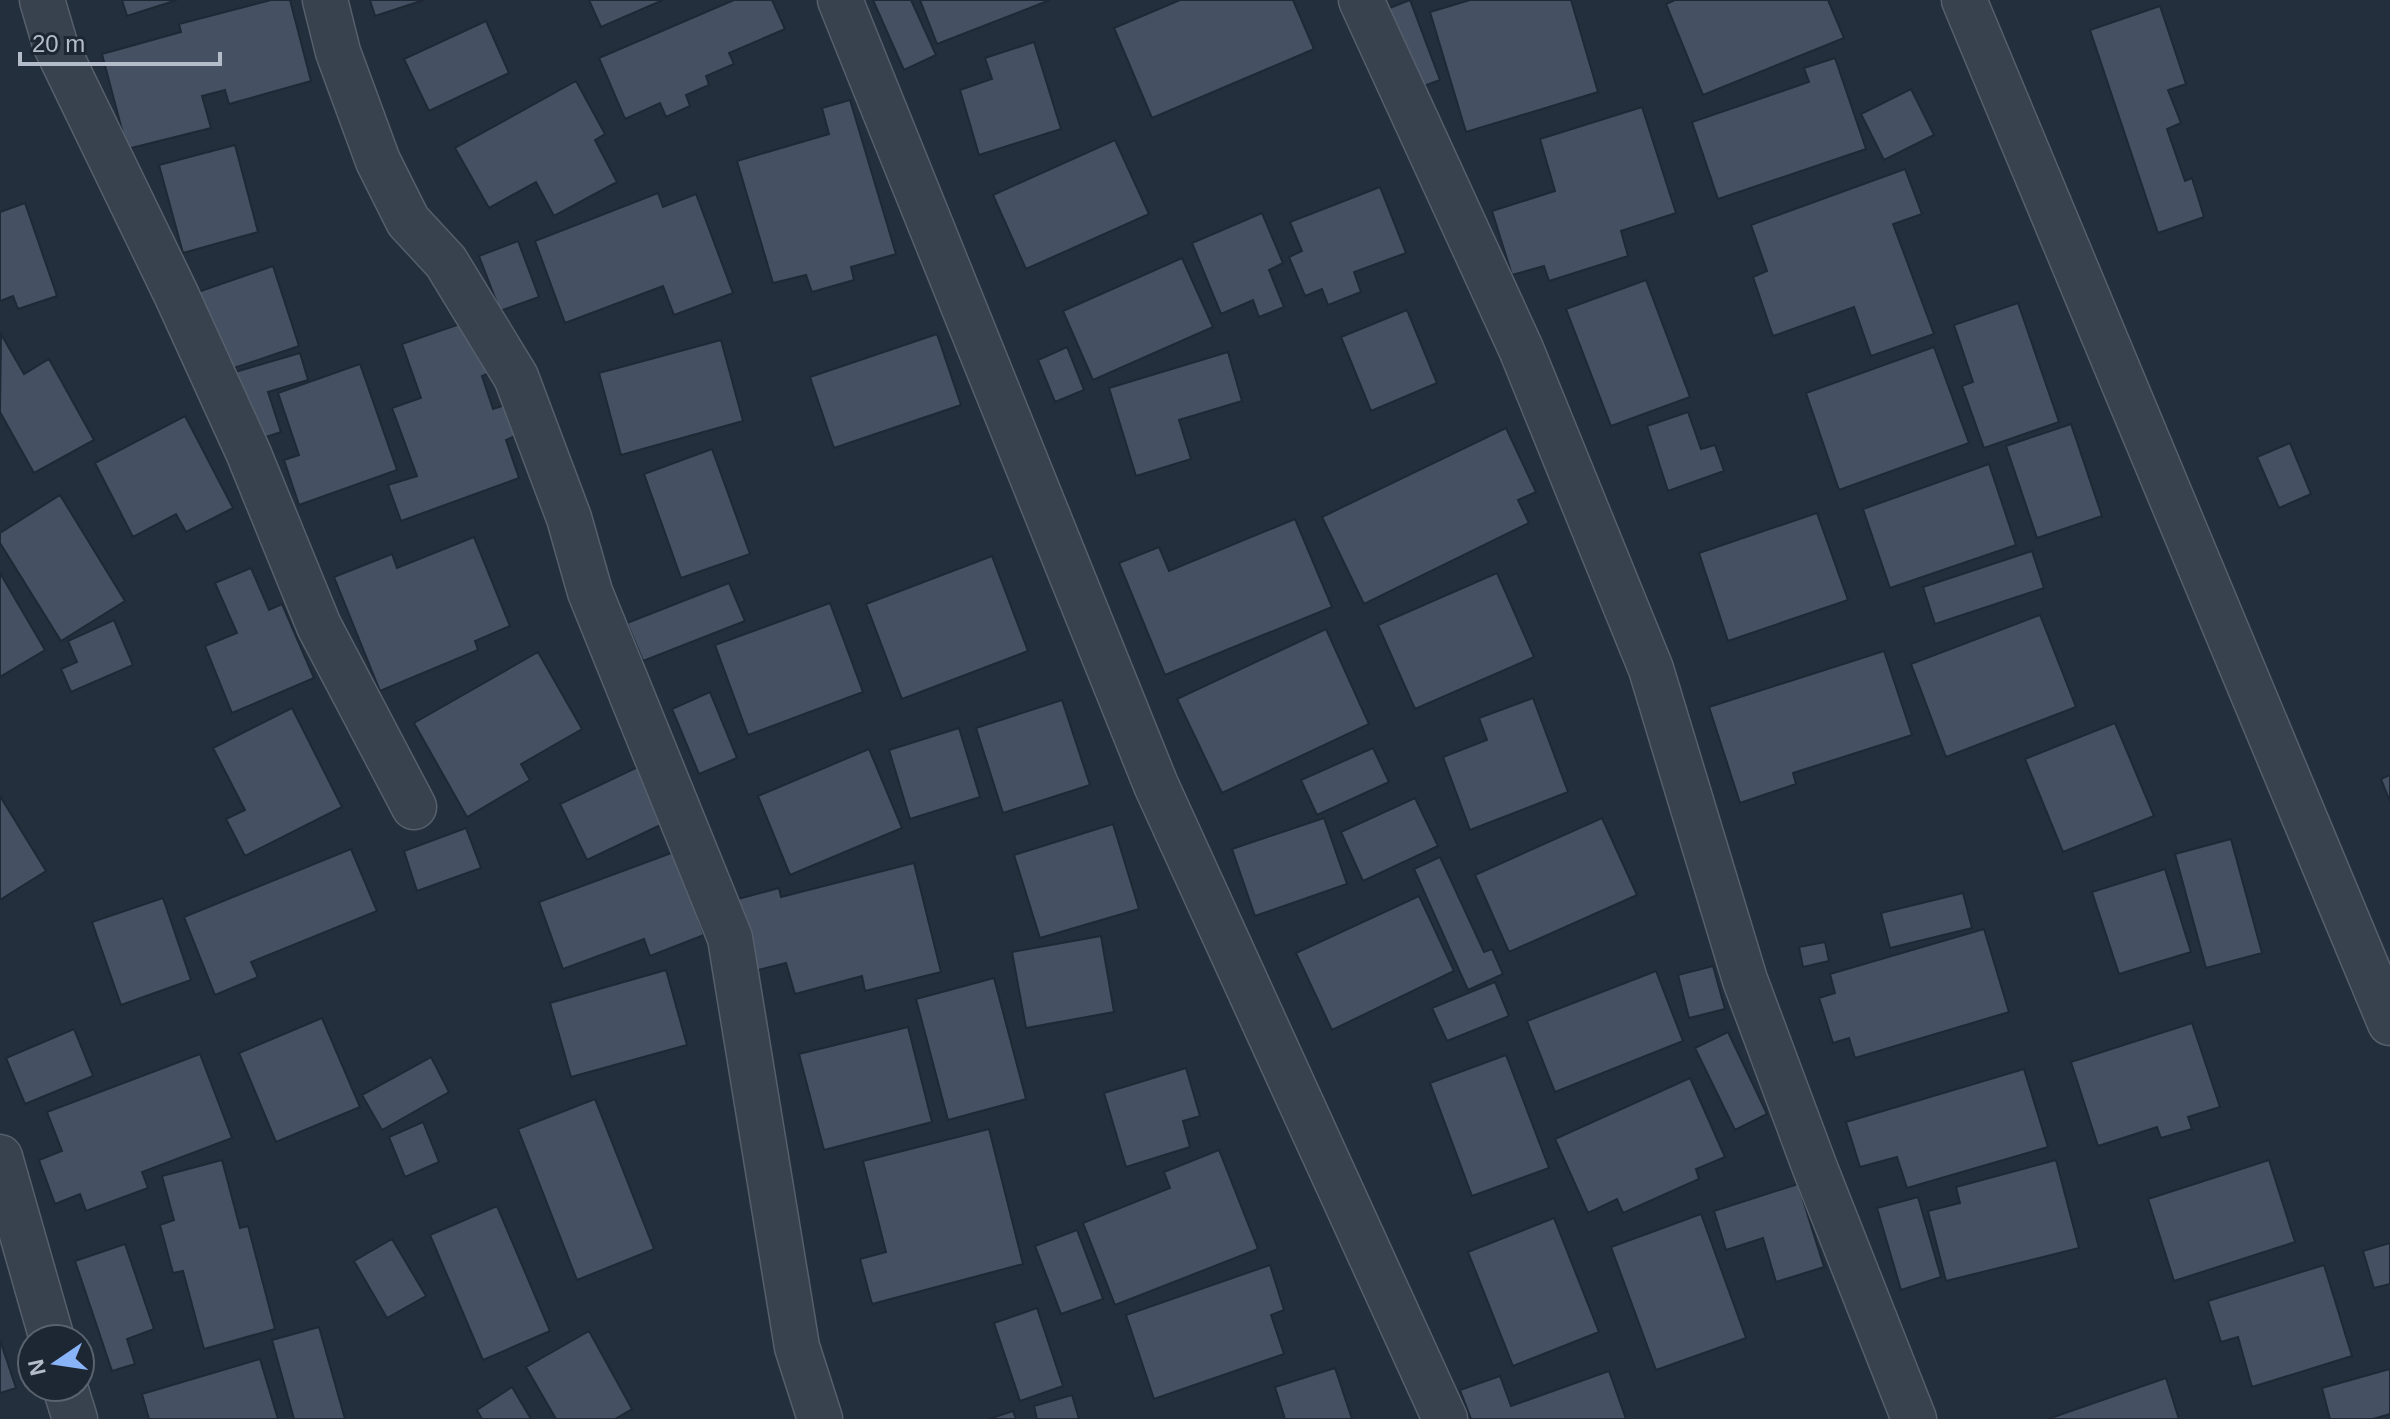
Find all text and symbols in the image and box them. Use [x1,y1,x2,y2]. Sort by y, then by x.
scale bar [20,16,220,66]
text: 20 m [32,30,85,57]
north arrow [16,1323,96,1403]
text: N [23,1357,51,1378]

